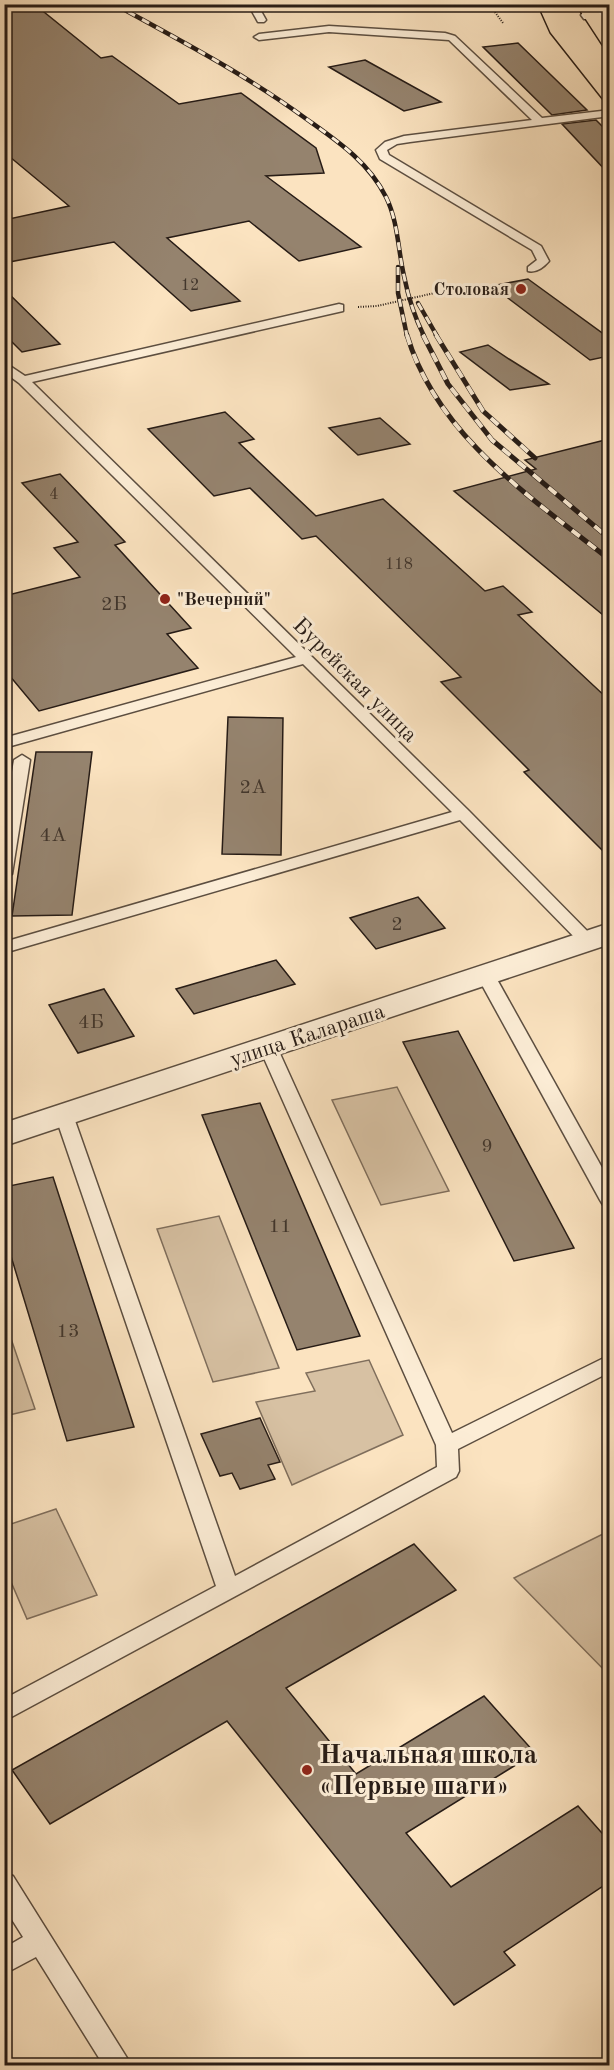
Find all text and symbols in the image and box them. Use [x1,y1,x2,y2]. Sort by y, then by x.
house number: 12 [181,278,199,294]
place label: Столовая [434,281,509,299]
marker: Столовая [514,282,528,296]
house number: 4 [49,487,59,503]
house number: 118 [385,557,413,573]
place label: "Вечерний" [177,591,271,609]
marker: "Вечерний" [158,592,172,606]
house number: 2Б [101,595,127,615]
street label: Бурейская улица [288,614,421,747]
house number: 2А [240,778,266,798]
house number: 4А [40,826,66,846]
house number: 2 [391,915,403,935]
street label: улица Калараша [228,1000,388,1071]
house number: 4Б [78,1013,104,1033]
house number: 9 [481,1137,493,1157]
house number: 11 [268,1217,292,1237]
house number: 13 [56,1322,80,1342]
place label: Начальная школа «Первые шаги» [319,1742,538,1800]
marker: Начальная школа «Первые шаги» [300,1763,314,1777]

